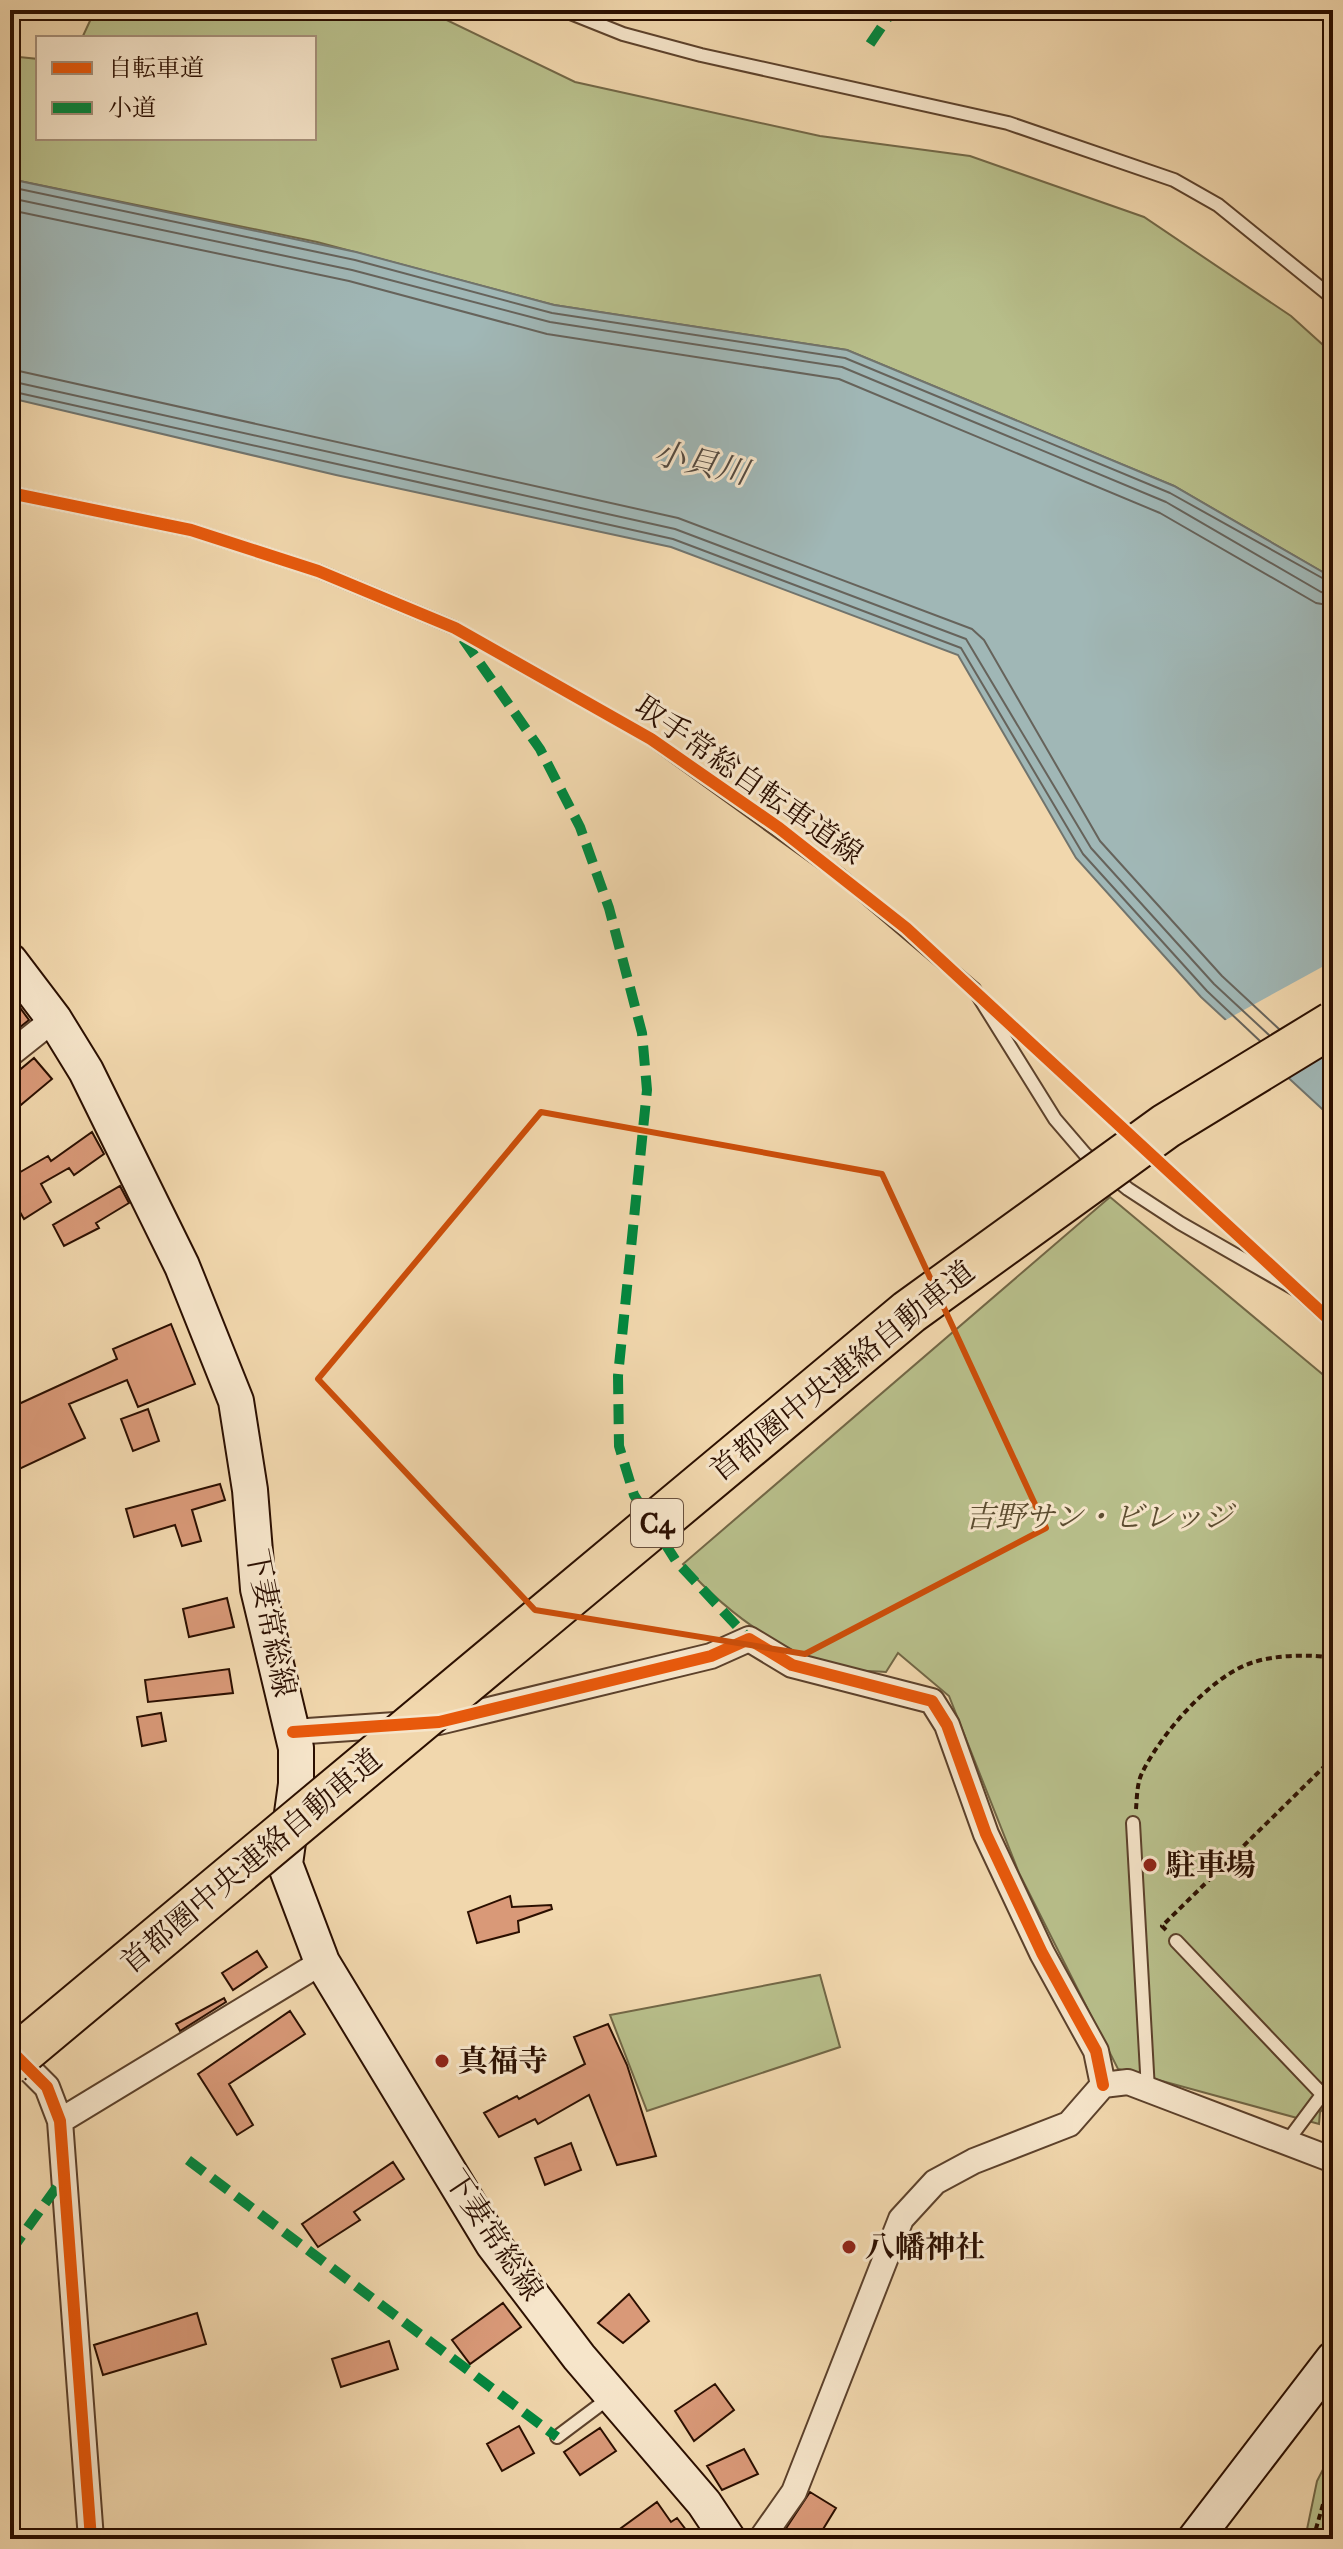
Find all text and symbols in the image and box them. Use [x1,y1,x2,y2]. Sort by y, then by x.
legend [36,36,316,140]
text: 自転車道 [108,53,204,83]
text: 小道 [108,93,156,123]
water label: 小貝川 [650,433,755,493]
street label: 取手常総自転車道線 [628,688,870,872]
street label: 首都圏中央連絡自動車道 [702,1253,982,1489]
road number: C4 [631,1499,683,1547]
park label: 吉野サン・ビレッジ [965,1499,1237,1535]
street label: 下妻常総線 [239,1546,303,1700]
street label: 首都圏中央連絡自動車道 [113,1741,389,1981]
place label: 駐車場 [1166,1847,1256,1883]
marker: 駐車場 [1141,1856,1159,1874]
place label: 真福寺 [458,2043,548,2079]
marker: 真福寺 [433,2052,451,2070]
street label: 下妻常総線 [437,2163,551,2307]
place label: 八幡神社 [865,2229,985,2265]
marker: 八幡神社 [840,2238,858,2256]

